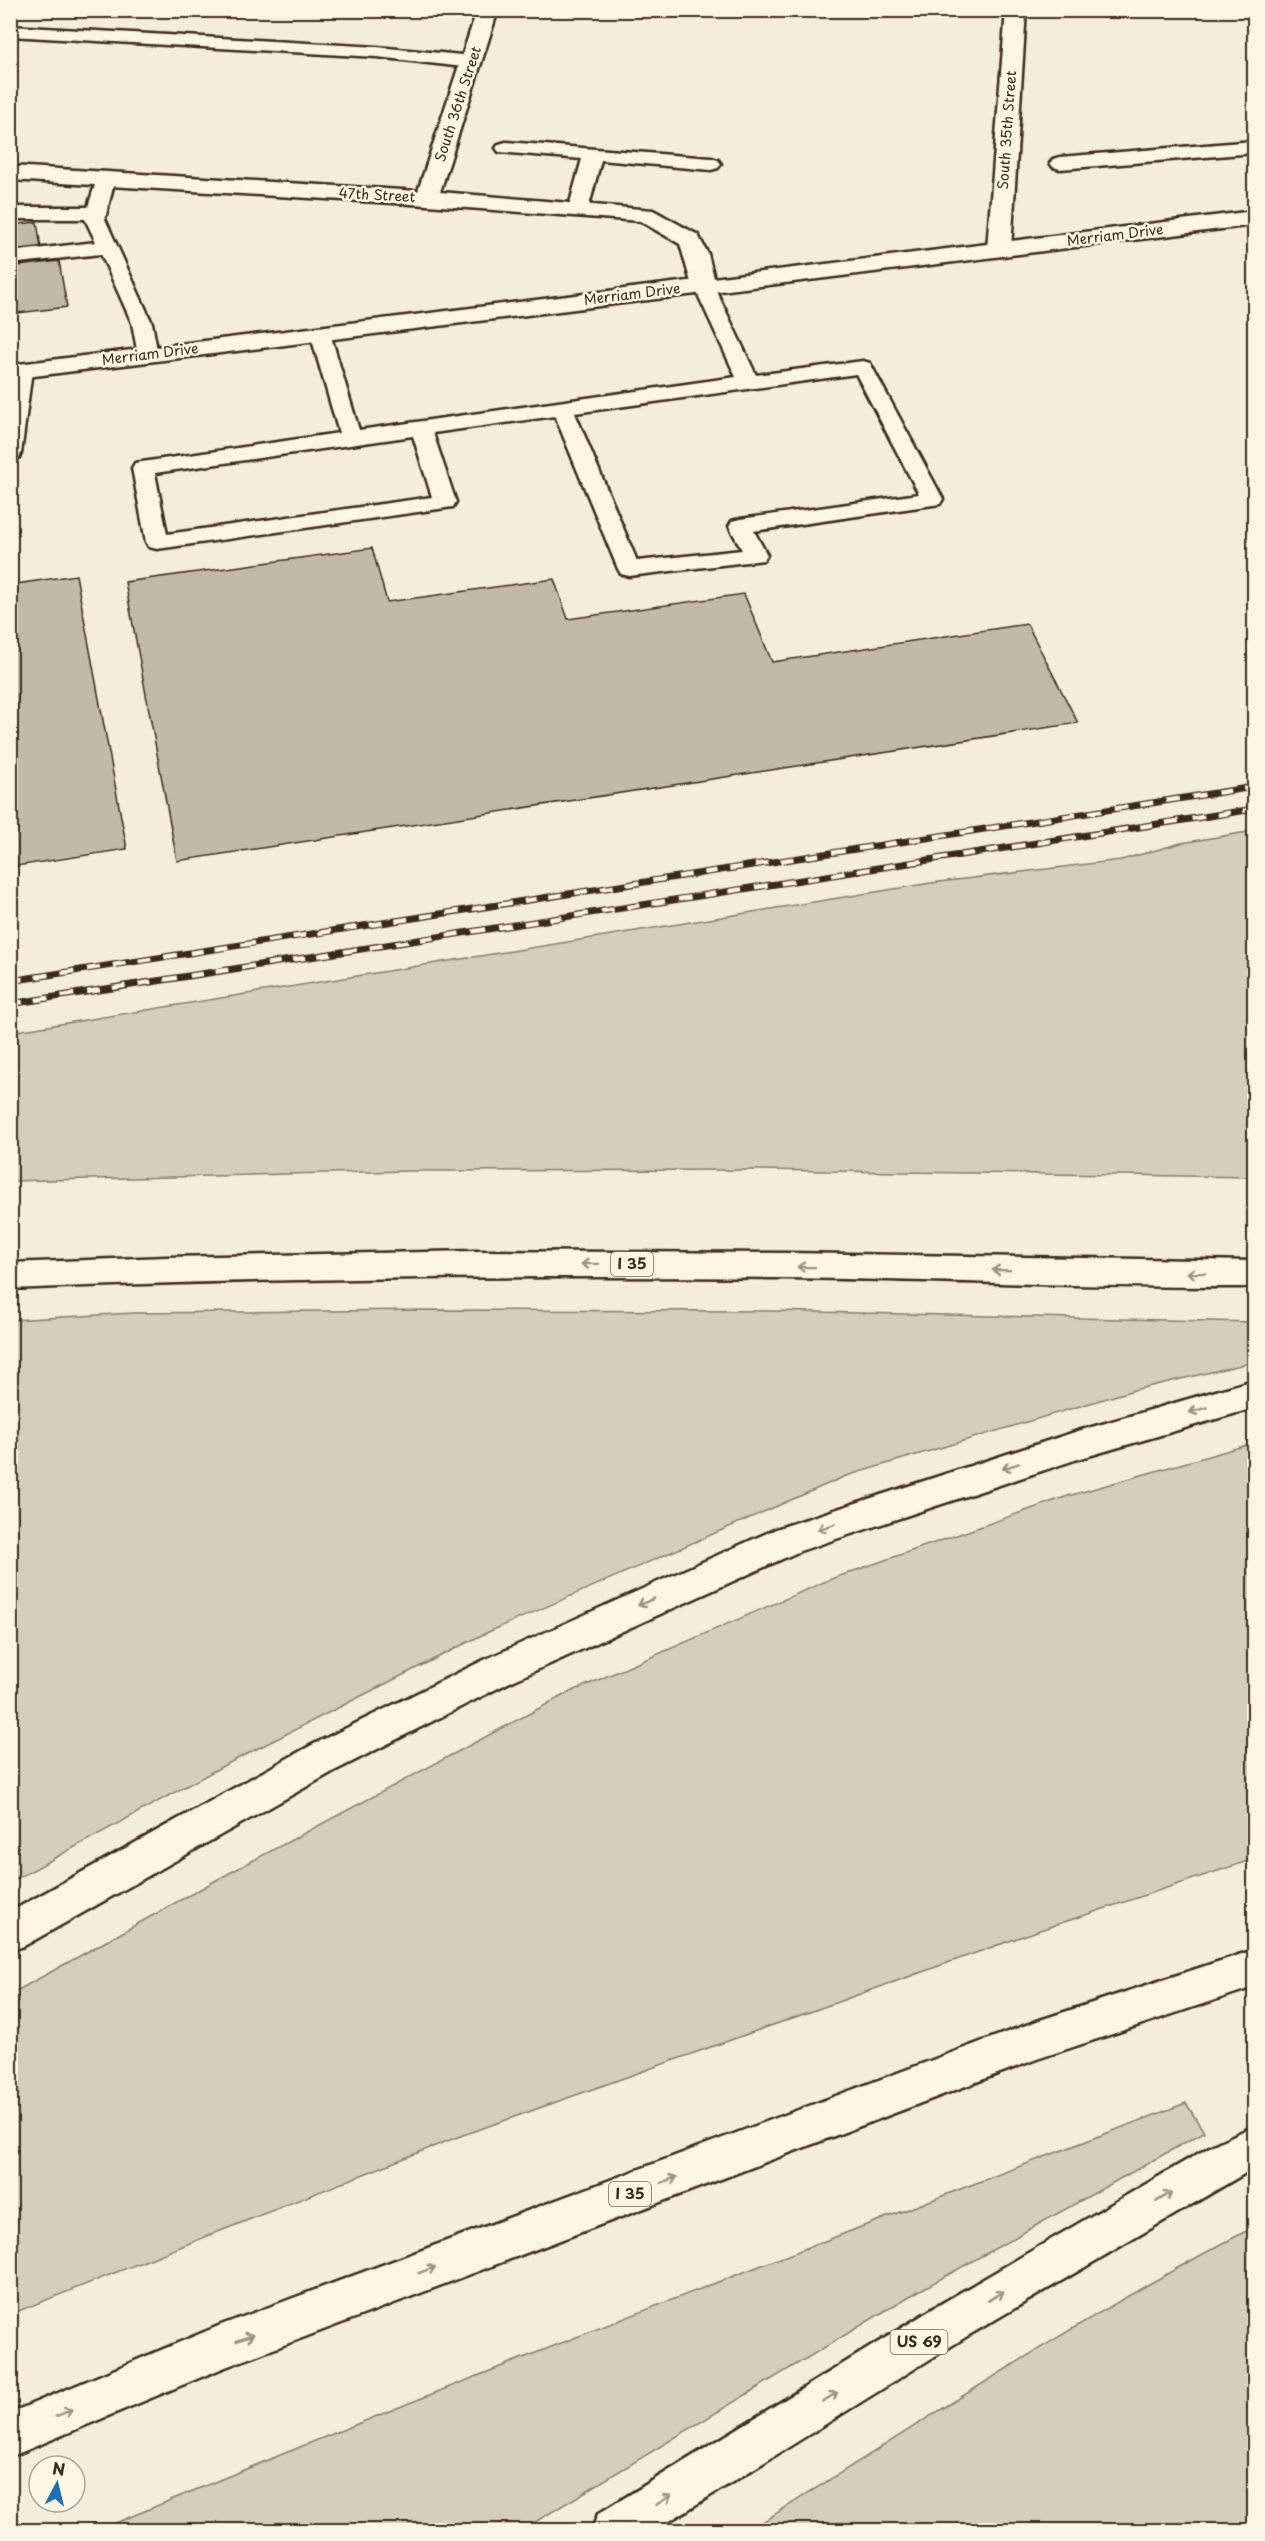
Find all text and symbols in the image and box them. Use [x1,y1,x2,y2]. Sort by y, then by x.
street label: South 36th Street [429,43,486,164]
street label: South 35th Street [992,69,1021,190]
street label: 47th Street [338,182,416,207]
street label: Merriam Drive [1065,218,1164,251]
street label: Merriam Drive [582,277,681,310]
street label: Merriam Drive [100,337,199,370]
road number: I 35 [611,1252,653,1276]
one-way arrow [581,1258,601,1270]
one-way arrow [797,1261,817,1272]
one-way arrow [992,1264,1012,1275]
one-way arrow [1187,1267,1207,1279]
one-way arrow [1189,1405,1208,1416]
one-way arrow [1002,1461,1021,1472]
one-way arrow [817,1523,836,1534]
one-way arrow [638,1597,656,1609]
one-way arrow [659,2173,678,2184]
road number: I 35 [609,2182,651,2206]
one-way arrow [1155,2190,1172,2202]
one-way arrow [417,2264,436,2275]
one-way arrow [987,2289,1004,2301]
road number: US 69 [890,2330,948,2354]
one-way arrow [235,2332,253,2343]
one-way arrow [821,2391,838,2403]
one-way arrow [55,2407,73,2418]
north arrow [27,2454,87,2514]
text: N [51,2455,67,2481]
one-way arrow [655,2493,672,2505]

